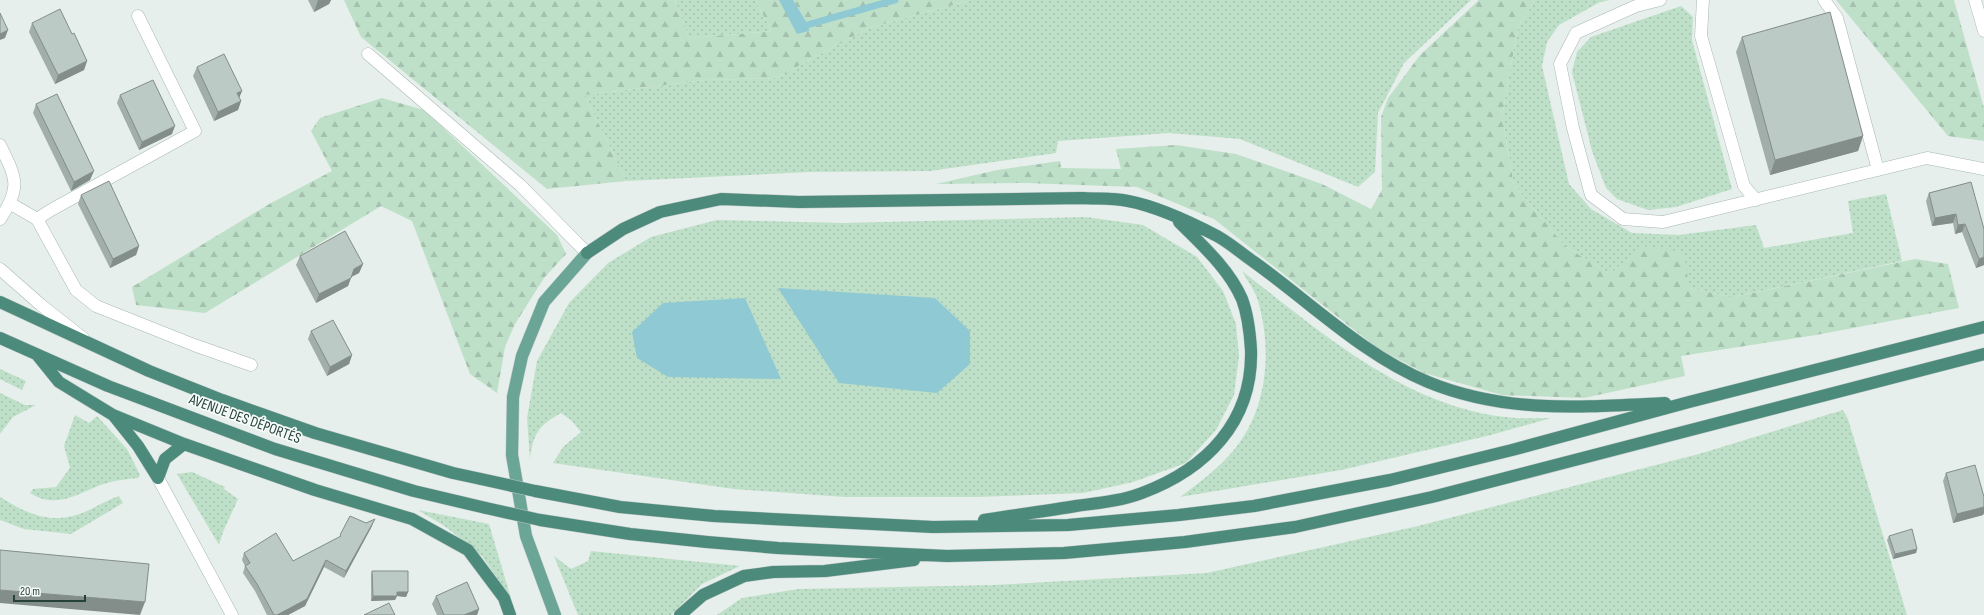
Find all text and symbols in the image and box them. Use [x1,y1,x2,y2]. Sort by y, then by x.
street label: AVENUE DES DÉPORTÉS [186,390,304,448]
scale bar [14,577,85,603]
text: 20 m [20,584,40,599]

